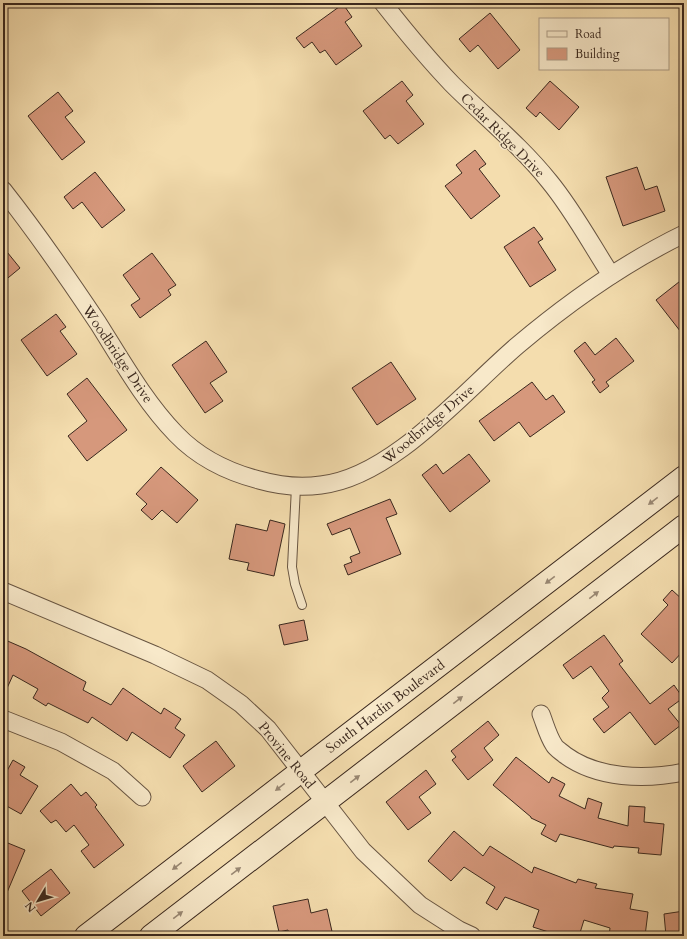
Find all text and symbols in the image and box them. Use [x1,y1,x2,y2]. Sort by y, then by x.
legend [539,18,669,70]
text: Road [575,26,602,42]
text: Building [575,46,620,62]
street label: Cedar Ridge Drive [456,89,549,182]
street label: Woodbridge Drive [77,301,157,407]
street label: Woodbridge Drive [378,381,478,469]
one-way arrow [648,496,659,505]
one-way arrow [545,576,555,584]
one-way arrow [589,590,600,599]
street label: South Hardin Boulevard [322,655,449,757]
one-way arrow [453,695,464,704]
street label: Provine Road [254,718,320,793]
one-way arrow [350,775,361,784]
one-way arrow [275,782,286,791]
one-way arrow [172,862,182,870]
one-way arrow [231,867,242,875]
north arrow [18,881,58,921]
text: N [21,898,39,915]
one-way arrow [173,911,184,920]

